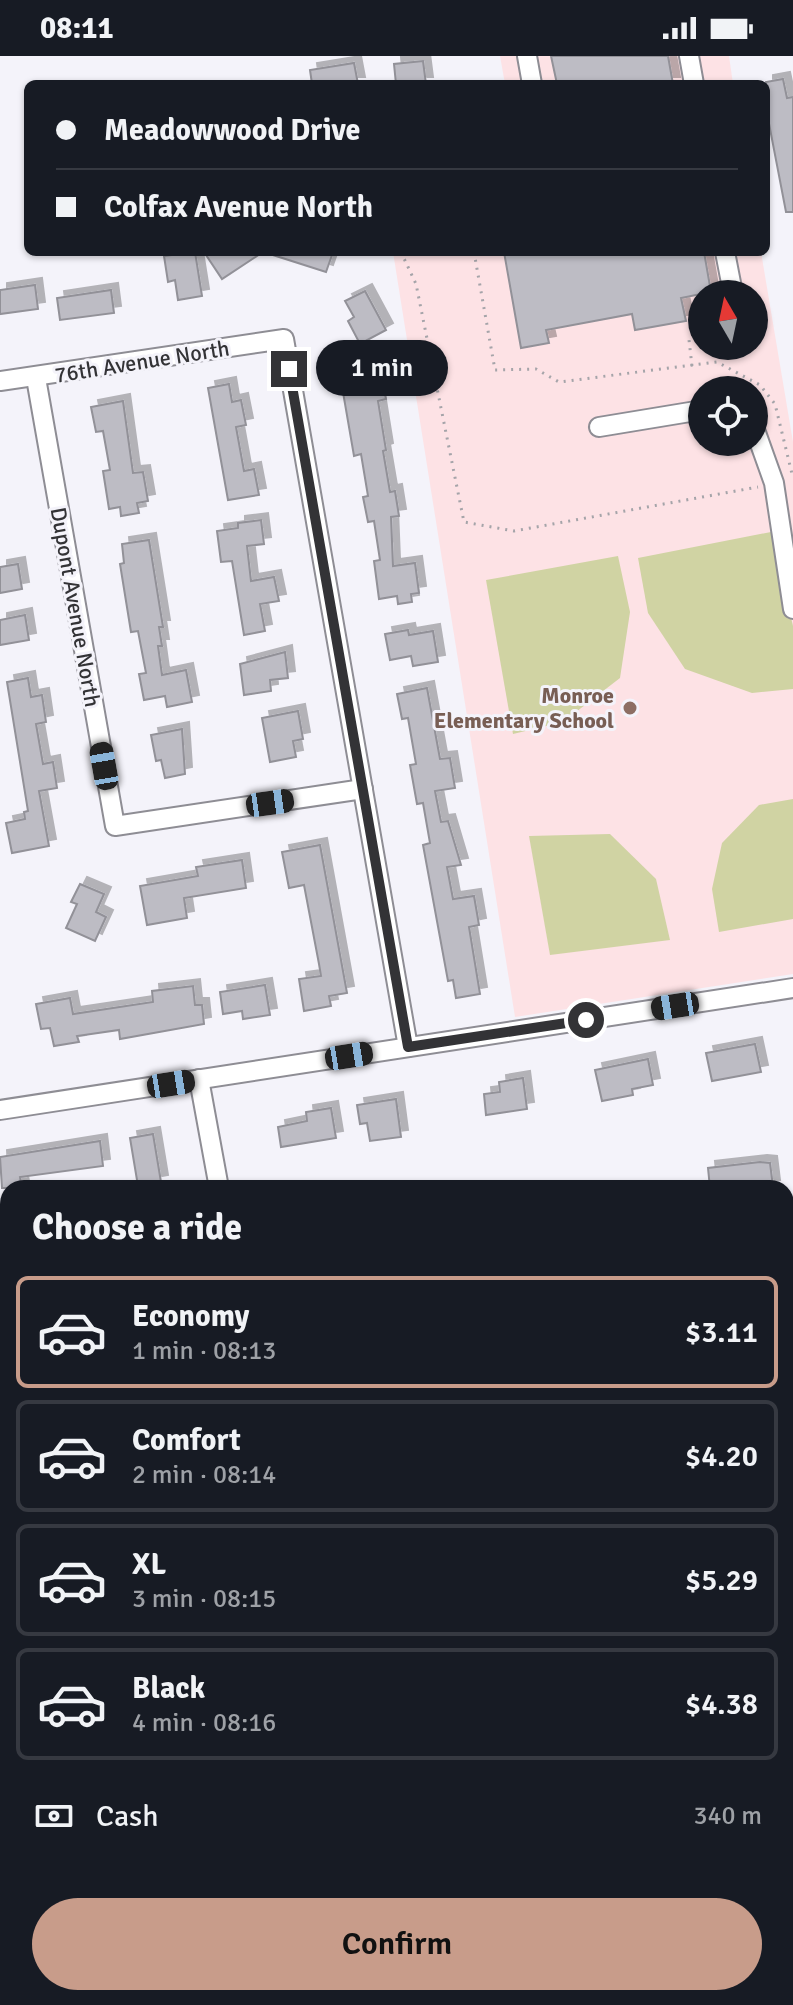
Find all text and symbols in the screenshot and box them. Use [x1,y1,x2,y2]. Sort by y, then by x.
text: 08:11 [40,10,114,47]
text: Meadowwood Drive [104,112,360,149]
text: Colfax Avenue North [104,189,373,226]
north arrow [688,280,768,360]
map controls [688,280,768,456]
street label: 76th Avenue North [53,334,231,389]
callout: 1 min [317,341,449,397]
route end [271,351,307,387]
text: 1 min [351,352,413,384]
button: locate [688,376,768,456]
street label: Dupont Avenue North [45,505,106,709]
place label: Monroe Elementary School [434,682,614,734]
marker: Monroe Elementary School [621,699,639,717]
car [88,740,120,792]
car [245,788,295,818]
car [649,990,701,1022]
route start [568,1002,604,1038]
car [323,1040,375,1072]
car [145,1068,197,1100]
text: Choose a ride [32,1205,242,1250]
icon: car [36,1296,108,1368]
text: Economy [132,1298,249,1335]
text: $3.11 [685,1314,758,1351]
text: 1 min · 08:13 [132,1335,276,1367]
icon: car [36,1420,108,1492]
text: Comfort [132,1422,241,1459]
text: $4.20 [685,1438,758,1475]
text: 2 min · 08:14 [132,1459,276,1491]
icon: car [36,1544,108,1616]
text: XL [132,1546,166,1583]
text: $5.29 [685,1562,758,1599]
text: 3 min · 08:15 [132,1583,276,1615]
icon: car [36,1668,108,1740]
text: Black [132,1670,205,1707]
text: $4.38 [685,1686,758,1723]
text: 4 min · 08:16 [132,1707,276,1739]
icon: cash [32,1794,76,1838]
text: Cash [96,1798,159,1835]
text: 340 m [693,1800,762,1832]
button: Confirm [32,1898,762,1990]

